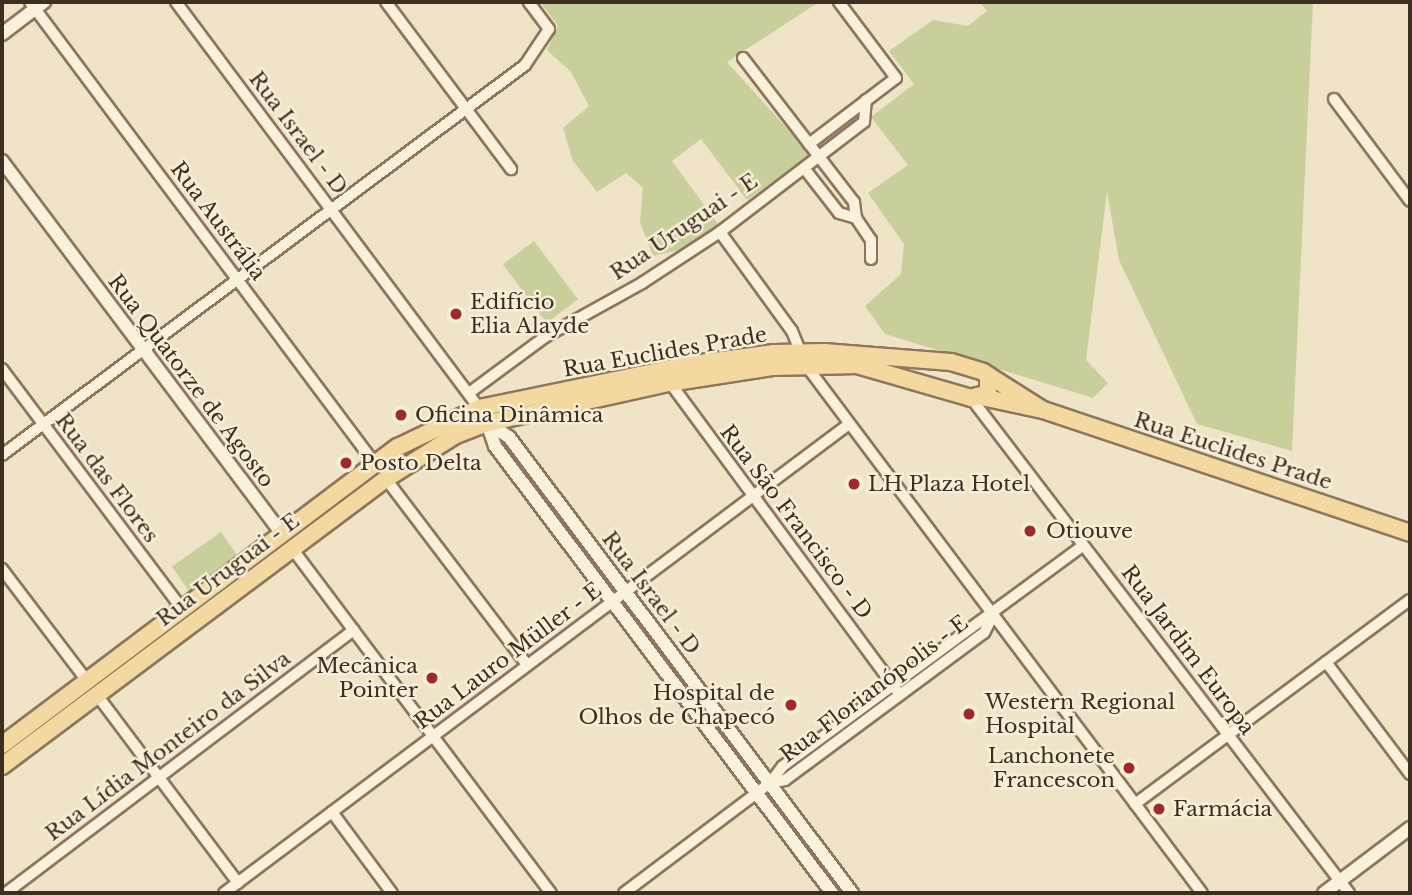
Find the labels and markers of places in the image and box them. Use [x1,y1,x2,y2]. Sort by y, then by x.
place label: Edifício Elia Alayde [470,289,590,339]
marker: Edifício Elia Alayde [448,306,464,322]
place label: Oficina Dinâmica [415,402,603,428]
marker: Oficina Dinâmica [393,407,409,423]
place label: Posto Delta [360,450,482,476]
marker: Posto Delta [338,455,354,471]
place label: LH Plaza Hotel [868,471,1030,497]
marker: LH Plaza Hotel [846,476,862,492]
place label: Otiouve [1046,518,1133,544]
marker: Otiouve [1020,521,1040,541]
place label: Mecânica Pointer [316,653,418,703]
marker: Mecânica Pointer [424,670,440,686]
place label: Hospital de Olhos de Chapecó [578,680,775,730]
place label: Western Regional Hospital [985,689,1175,739]
marker: Hospital de Olhos de Chapecó [781,695,801,715]
marker: Western Regional Hospital [959,704,979,724]
place label: Lanchonete Francescon [988,743,1115,793]
marker: Lanchonete Francescon [1121,760,1137,776]
place label: Farmácia [1173,796,1272,822]
marker: Farmácia [1151,801,1167,817]

